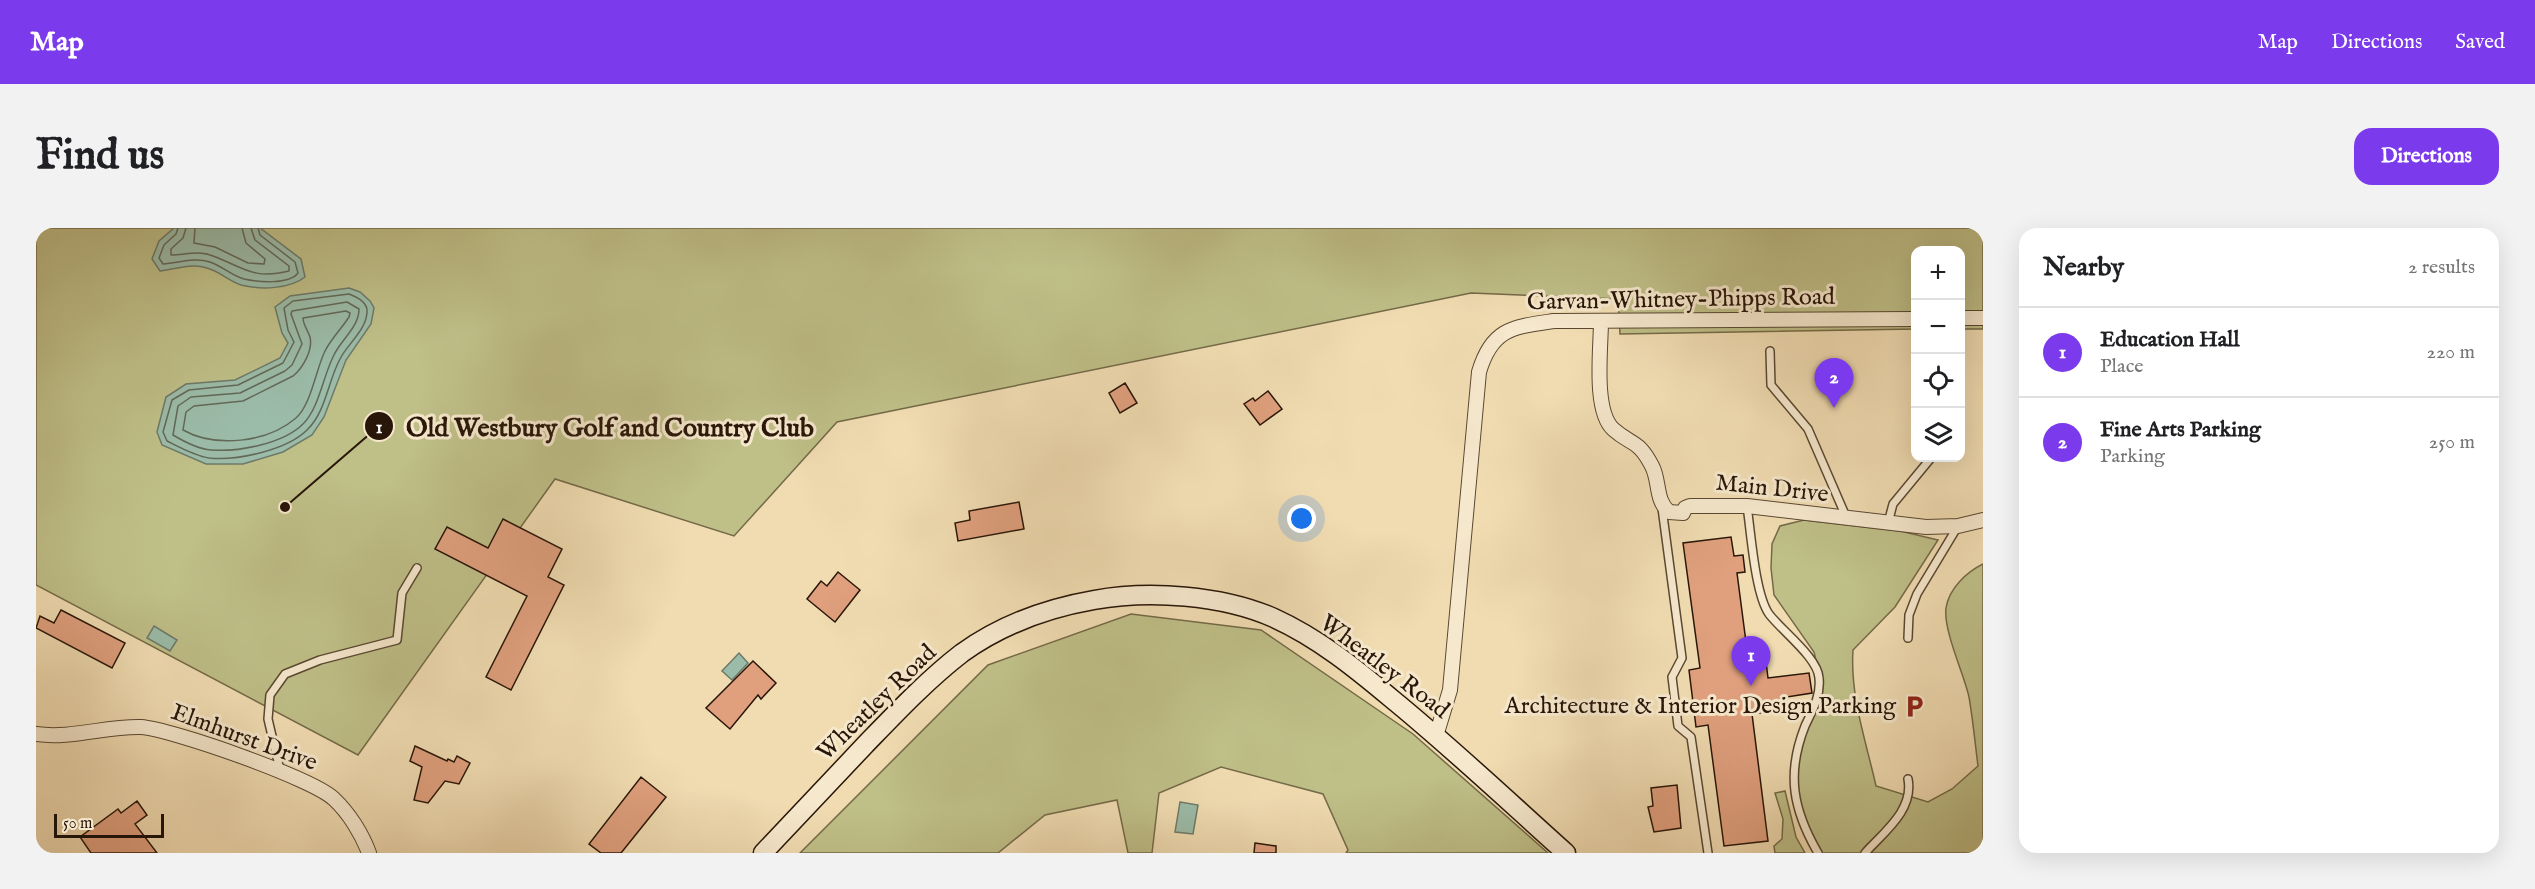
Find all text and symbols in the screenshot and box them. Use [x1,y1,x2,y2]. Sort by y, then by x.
text: Map [30,25,84,60]
text: Map [2258,29,2298,56]
text: Directions [2331,29,2422,56]
text: Saved [2455,29,2505,56]
button: Directions [2354,128,2499,185]
text: Find us [36,130,164,183]
map controls [1911,246,1965,462]
button: + [1911,246,1965,300]
text: Nearby [2043,251,2124,284]
text: 2 results [2408,255,2475,280]
street label: Garvan-Whitney-Phipps Road [1527,282,1836,318]
button: − [1911,300,1965,354]
text: Education Hall [2100,326,2239,354]
text: 1 [2059,340,2066,365]
text: 220 m [2427,340,2475,365]
button: locate [1911,354,1965,408]
text: Place [2100,354,2143,379]
pin: 2 [1814,358,1854,408]
callout: Old Westbury Golf and Country Club [364,404,826,448]
button: layers [1911,408,1965,462]
text: Old Westbury Golf and Country Club [406,412,814,445]
text: Fine Arts Parking [2100,416,2261,444]
text: 1 [376,417,383,440]
text: 2 [2058,430,2067,455]
text: 250 m [2429,430,2475,455]
text: Parking [2100,444,2165,469]
street label: Main Drive [1714,468,1830,510]
your location [1287,504,1316,533]
street label: Wheatley Road [1313,608,1455,726]
pin: 1 [1732,636,1770,686]
street label: Wheatley Road [810,638,944,768]
place label: Architecture & Interior Design Parking [1504,691,1897,722]
parking icon: Architecture & Interior Design Parking [1901,693,1927,719]
street label: Elmhurst Drive [167,697,321,779]
scale bar [54,811,164,838]
text: 50 m [63,814,92,834]

